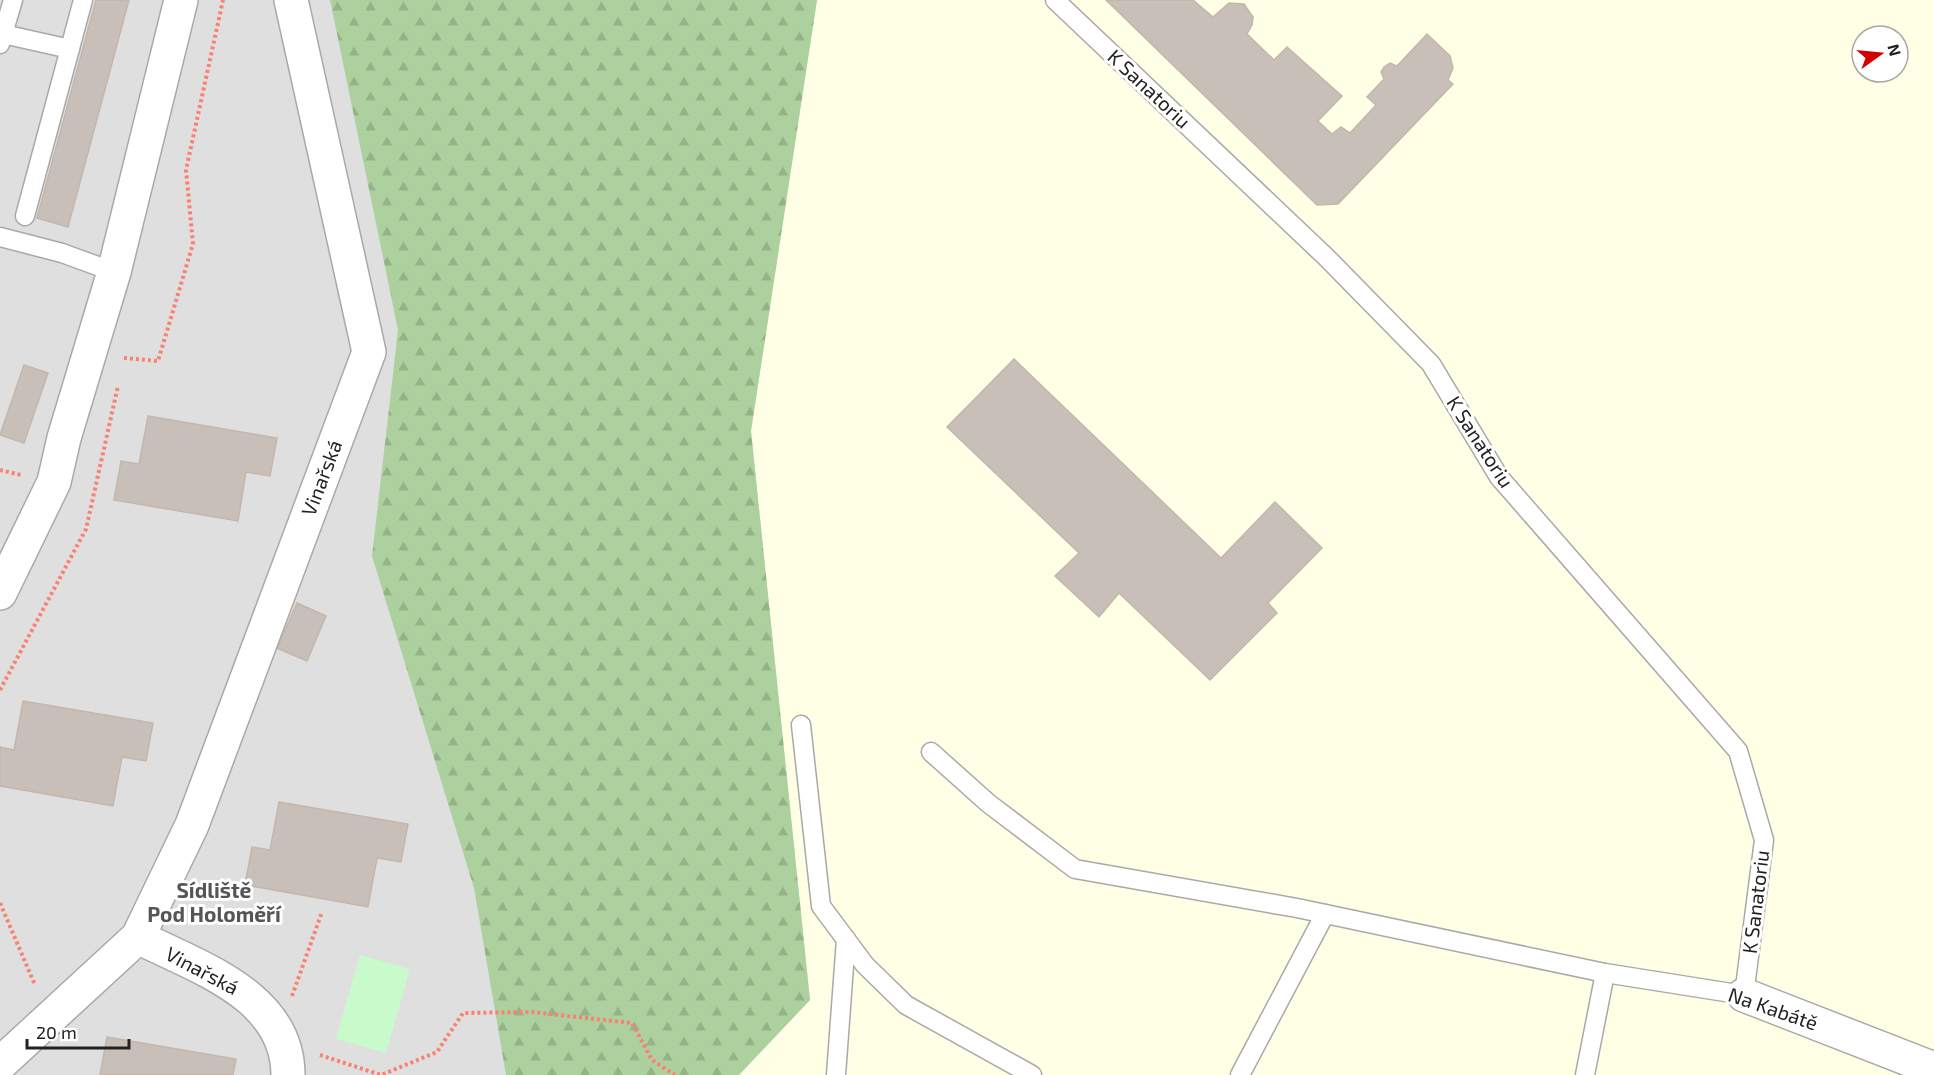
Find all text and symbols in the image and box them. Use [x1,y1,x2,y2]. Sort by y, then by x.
north arrow [1850,24,1910,84]
text: N [1884,42,1906,58]
street label: K Sanatoriu [1103,44,1196,133]
street label: K Sanatoriu [1442,391,1519,492]
street label: Vinařská [296,436,346,519]
street label: K Sanatoriu [1737,849,1773,955]
district label: Sídliště Pod Holoměří [147,877,282,926]
street label: Vinařská [162,941,243,999]
street label: Na Kabátě [1725,982,1821,1035]
scale bar [27,1012,129,1050]
text: 20 m [36,1021,77,1043]

